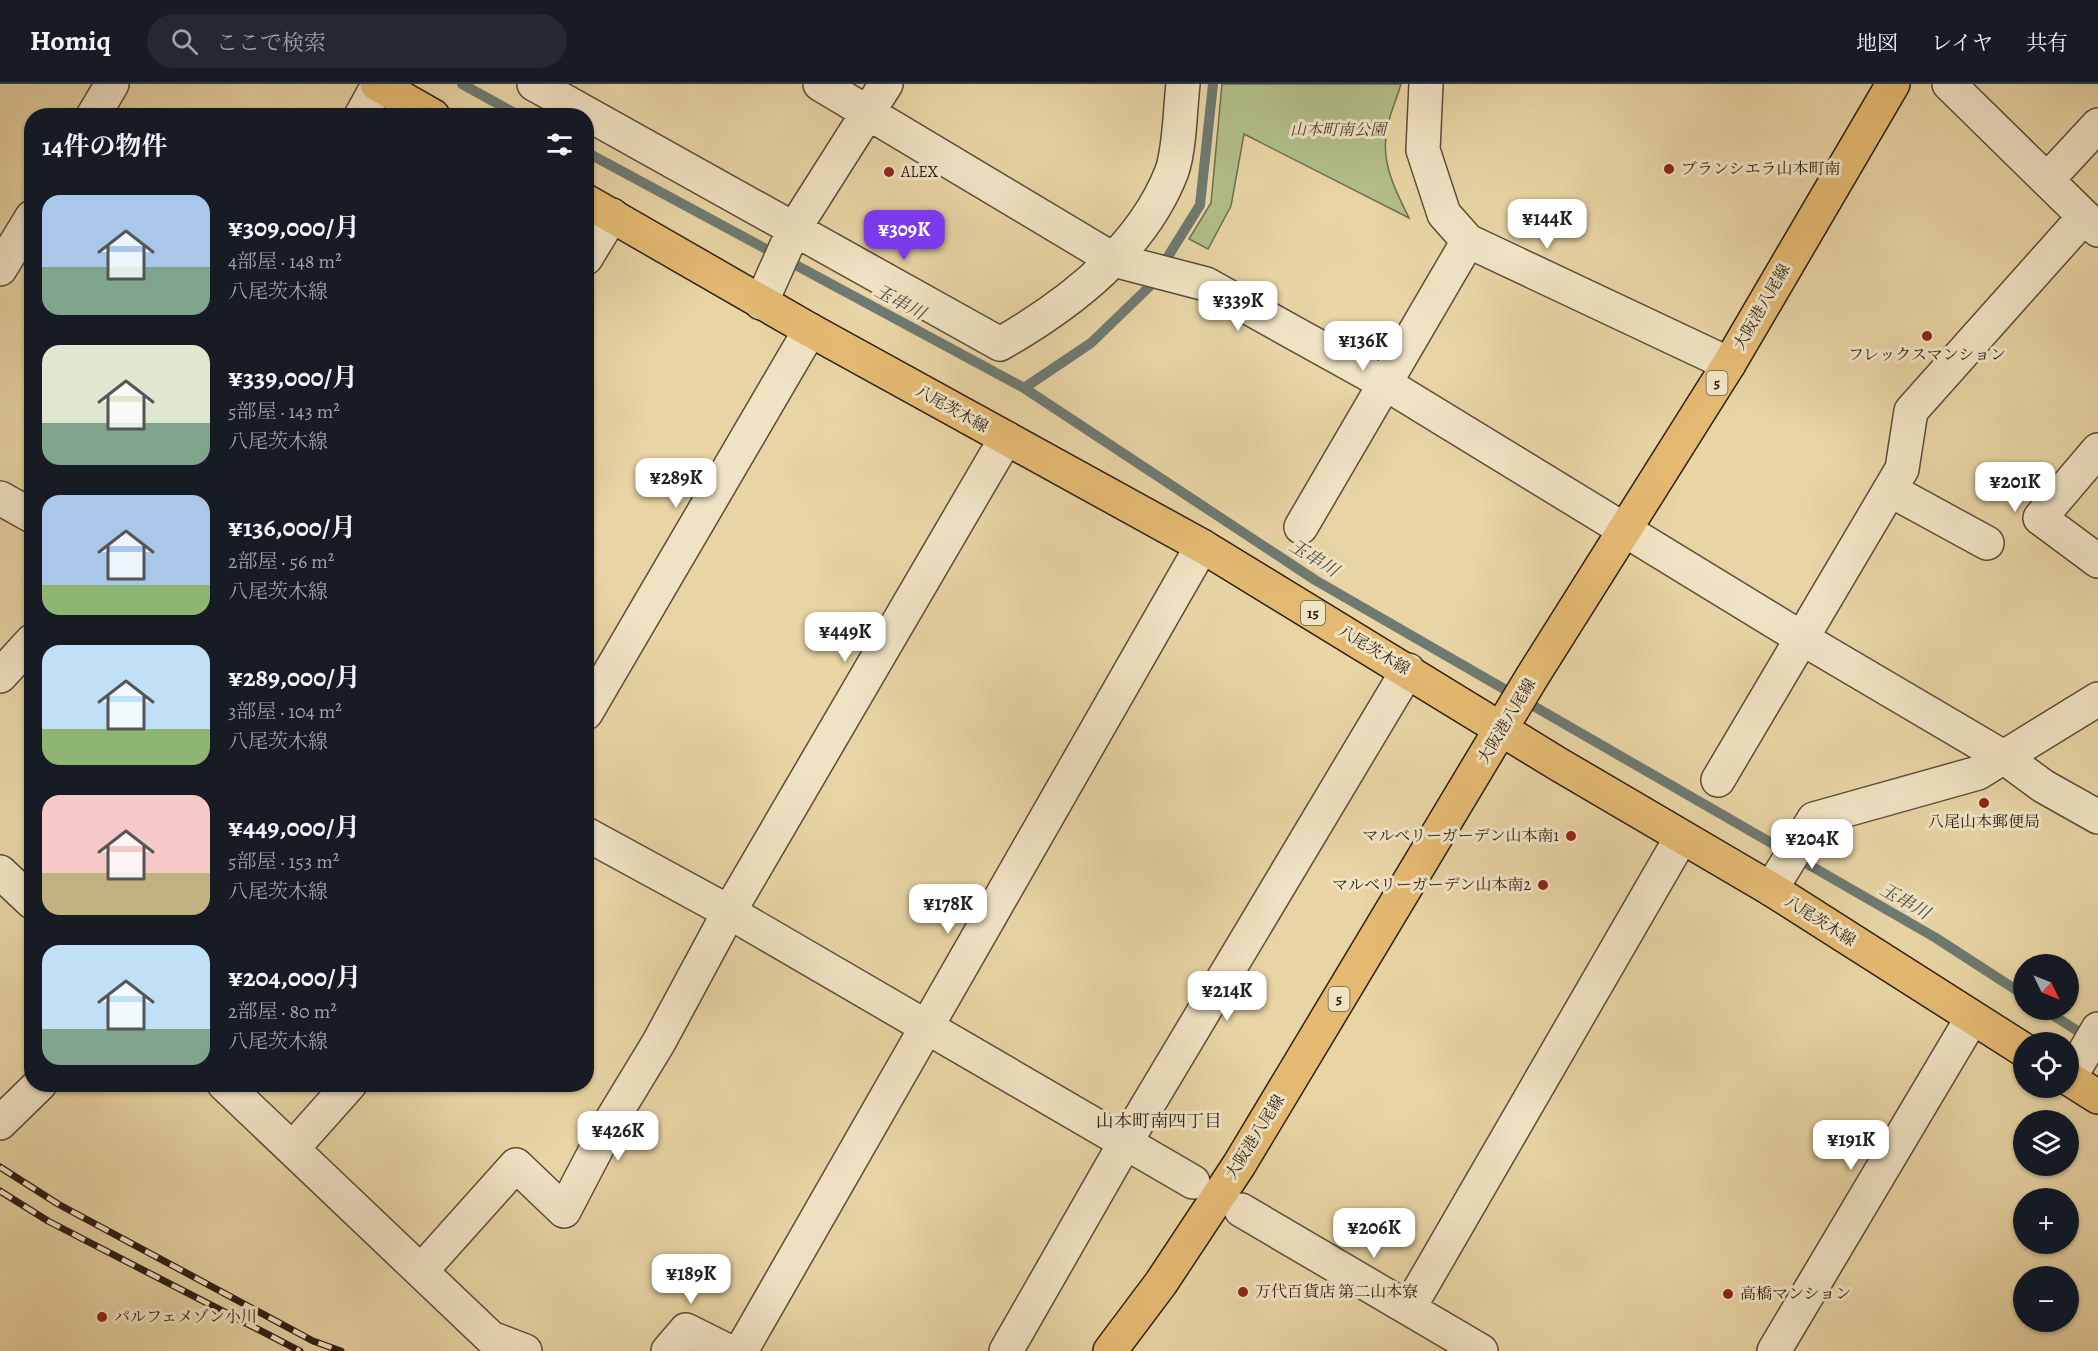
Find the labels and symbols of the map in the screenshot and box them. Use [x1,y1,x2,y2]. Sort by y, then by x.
park label: 山本町南公園 [1290,119,1389,141]
place label: ブランシエラ山本町南 [1681,158,1841,180]
place label: ALEX [900,161,939,183]
marker: ブランシエラ山本町南 [1662,162,1676,176]
marker: ALEX [882,165,896,179]
pin: ¥144K [1505,199,1589,250]
pin: ¥309K [862,210,946,261]
street label: 大阪港八尾線 [1728,260,1796,354]
water label: 玉串川 [871,279,931,326]
pin: ¥339K [1196,281,1280,332]
pin: ¥136K [1321,321,1405,372]
marker: フレックスマンション [1920,329,1934,343]
place label: フレックスマンション [1848,344,2006,366]
road number: 5 [1706,371,1728,395]
street label: 八尾茨木線 [912,380,992,438]
pin: ¥289K [634,458,718,509]
pin: ¥201K [1973,462,2057,513]
water label: 玉串川 [1285,534,1345,584]
road number: 15 [1301,601,1325,625]
pin: ¥449K [803,612,887,663]
street label: 八尾茨木線 [1334,620,1414,680]
street label: 大阪港八尾線 [1473,674,1541,768]
marker: 八尾山本郵便局 [1977,796,1991,810]
place label: 八尾山本郵便局 [1928,811,2040,833]
pin: ¥204K [1770,819,1854,870]
place label: マルベリーガーデン山本南1 [1362,825,1560,847]
marker: マルベリーガーデン山本南1 [1564,829,1578,843]
place label: マルベリーガーデン山本南2 [1332,874,1531,896]
water label: 玉串川 [1876,877,1936,926]
marker: マルベリーガーデン山本南2 [1536,878,1550,892]
pin: ¥178K [906,884,990,935]
street label: 八尾茨木線 [1780,890,1860,952]
north arrow [2013,954,2079,1020]
pin: ¥214K [1185,971,1269,1022]
road number: 5 [1328,987,1350,1011]
street label: 大阪港八尾線 [1220,1090,1290,1184]
district label: 山本町南四丁目 [1096,1109,1222,1133]
pin: ¥426K [576,1111,660,1162]
pin: ¥191K [1809,1120,1893,1171]
pin: ¥206K [1332,1208,1416,1259]
pin: ¥189K [649,1254,733,1305]
place label: 万代百貨店 第二山本寮 [1255,1281,1418,1303]
place label: 高橋マンション [1740,1283,1851,1305]
marker: 万代百貨店 第二山本寮 [1236,1285,1250,1299]
marker: 高橋マンション [1721,1287,1735,1301]
place label: パルフェメゾン小川 [114,1306,257,1328]
marker: パルフェメゾン小川 [95,1310,109,1324]

